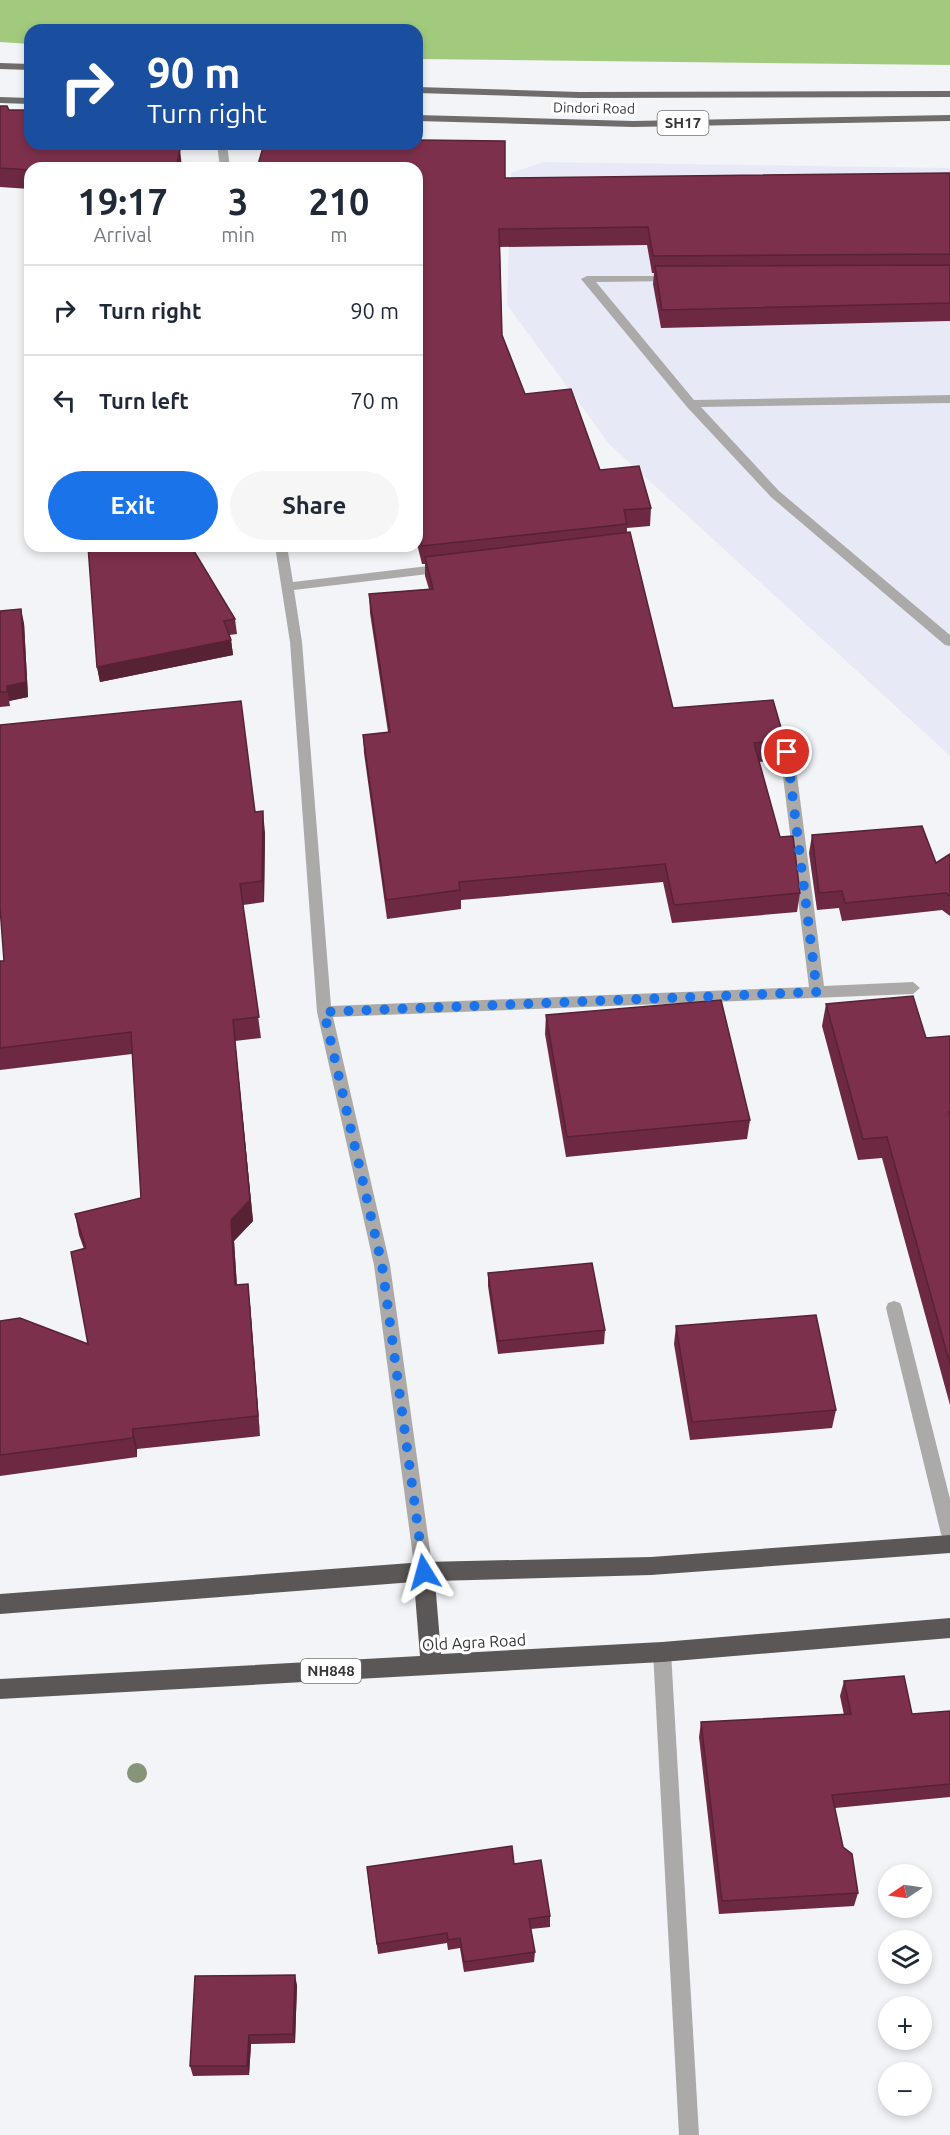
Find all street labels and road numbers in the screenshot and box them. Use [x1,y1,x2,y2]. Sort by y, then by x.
street label: Dindori Road [553,99,635,117]
road number: SH17 [658,111,708,135]
street label: Old Agra Road [422,1630,526,1654]
road number: NH848 [301,1659,361,1683]

